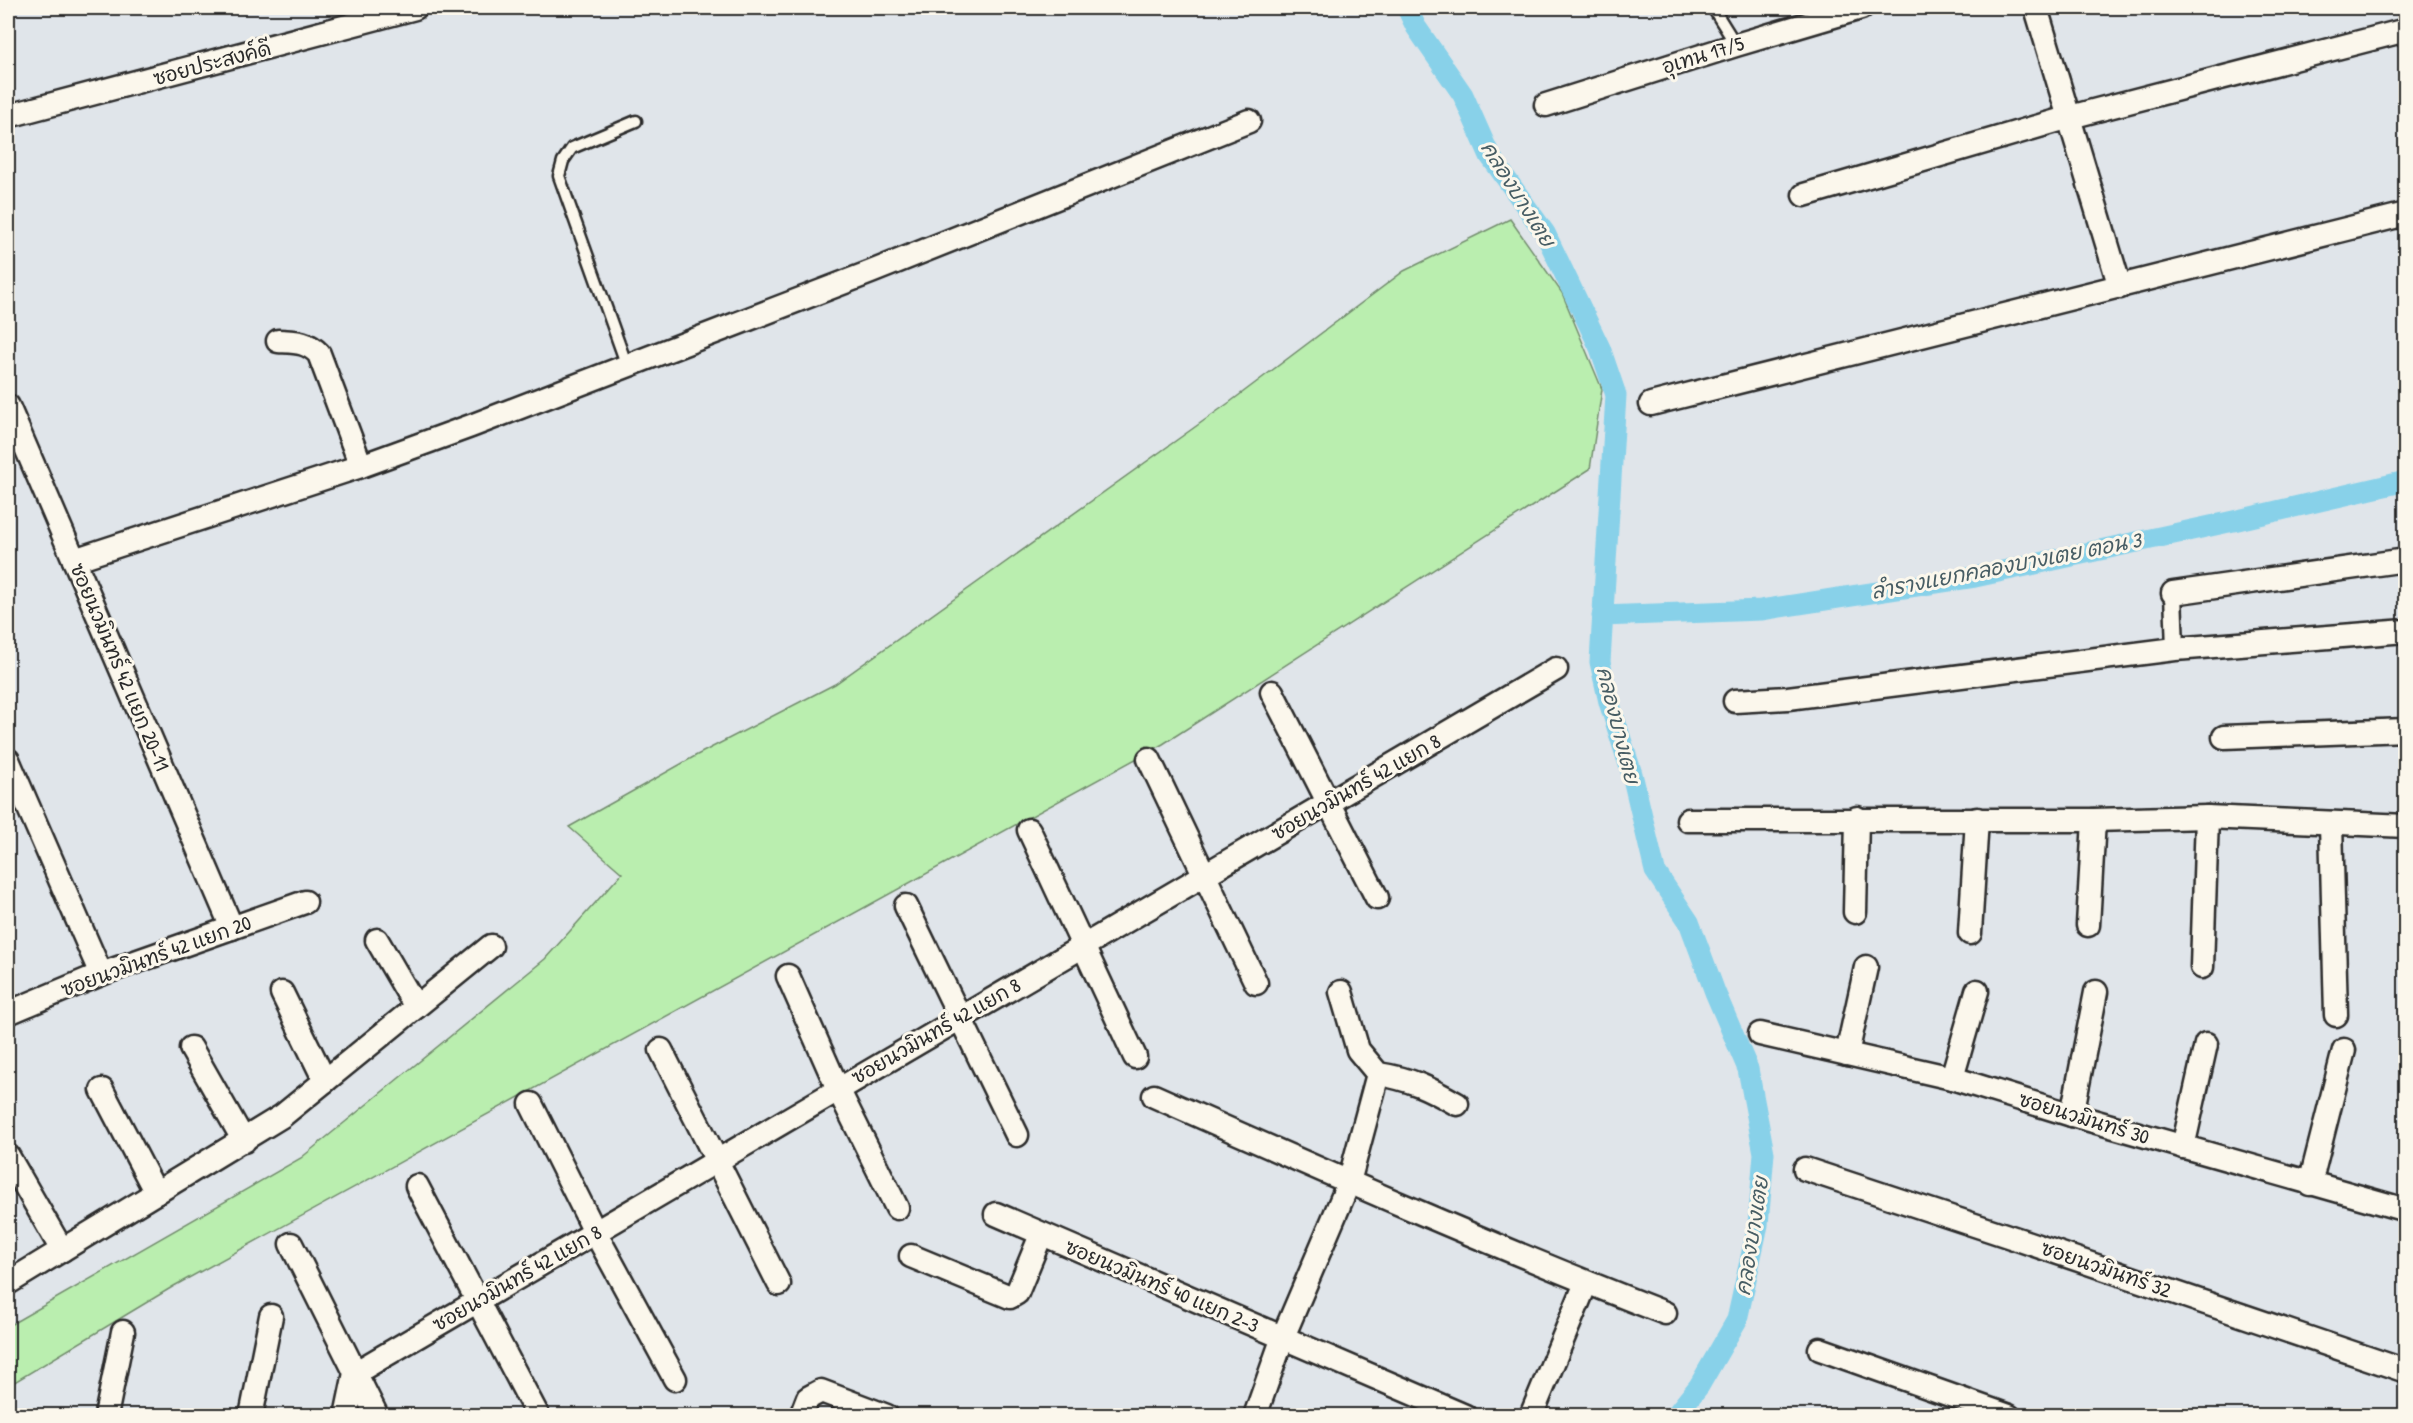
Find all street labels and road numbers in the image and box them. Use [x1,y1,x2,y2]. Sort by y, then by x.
street label: อุเทน 17/5 [1659,29,1748,83]
street label: ซอยประสงค์ดี [150,34,274,91]
street label: ซอยนวมินทร์ 42 แยก 20-11 [64,559,176,775]
street label: ซอยนวมินทร์ 42 แยก 8 [1266,727,1445,846]
street label: ซอยนวมินทร์ 42 แยก 20 [57,909,255,1003]
street label: ซอยนวมินทร์ 42 แยก 8 [846,971,1025,1090]
street label: ซอยนวมินทร์ 30 [2015,1085,2153,1150]
street label: ซอยนวมินทร์ 42 แยก 8 [427,1218,606,1337]
street label: ซอยนวมินทร์ 40 แยก 2-3 [1061,1232,1263,1339]
street label: ซอยนวมินทร์ 32 [2038,1234,2175,1304]

